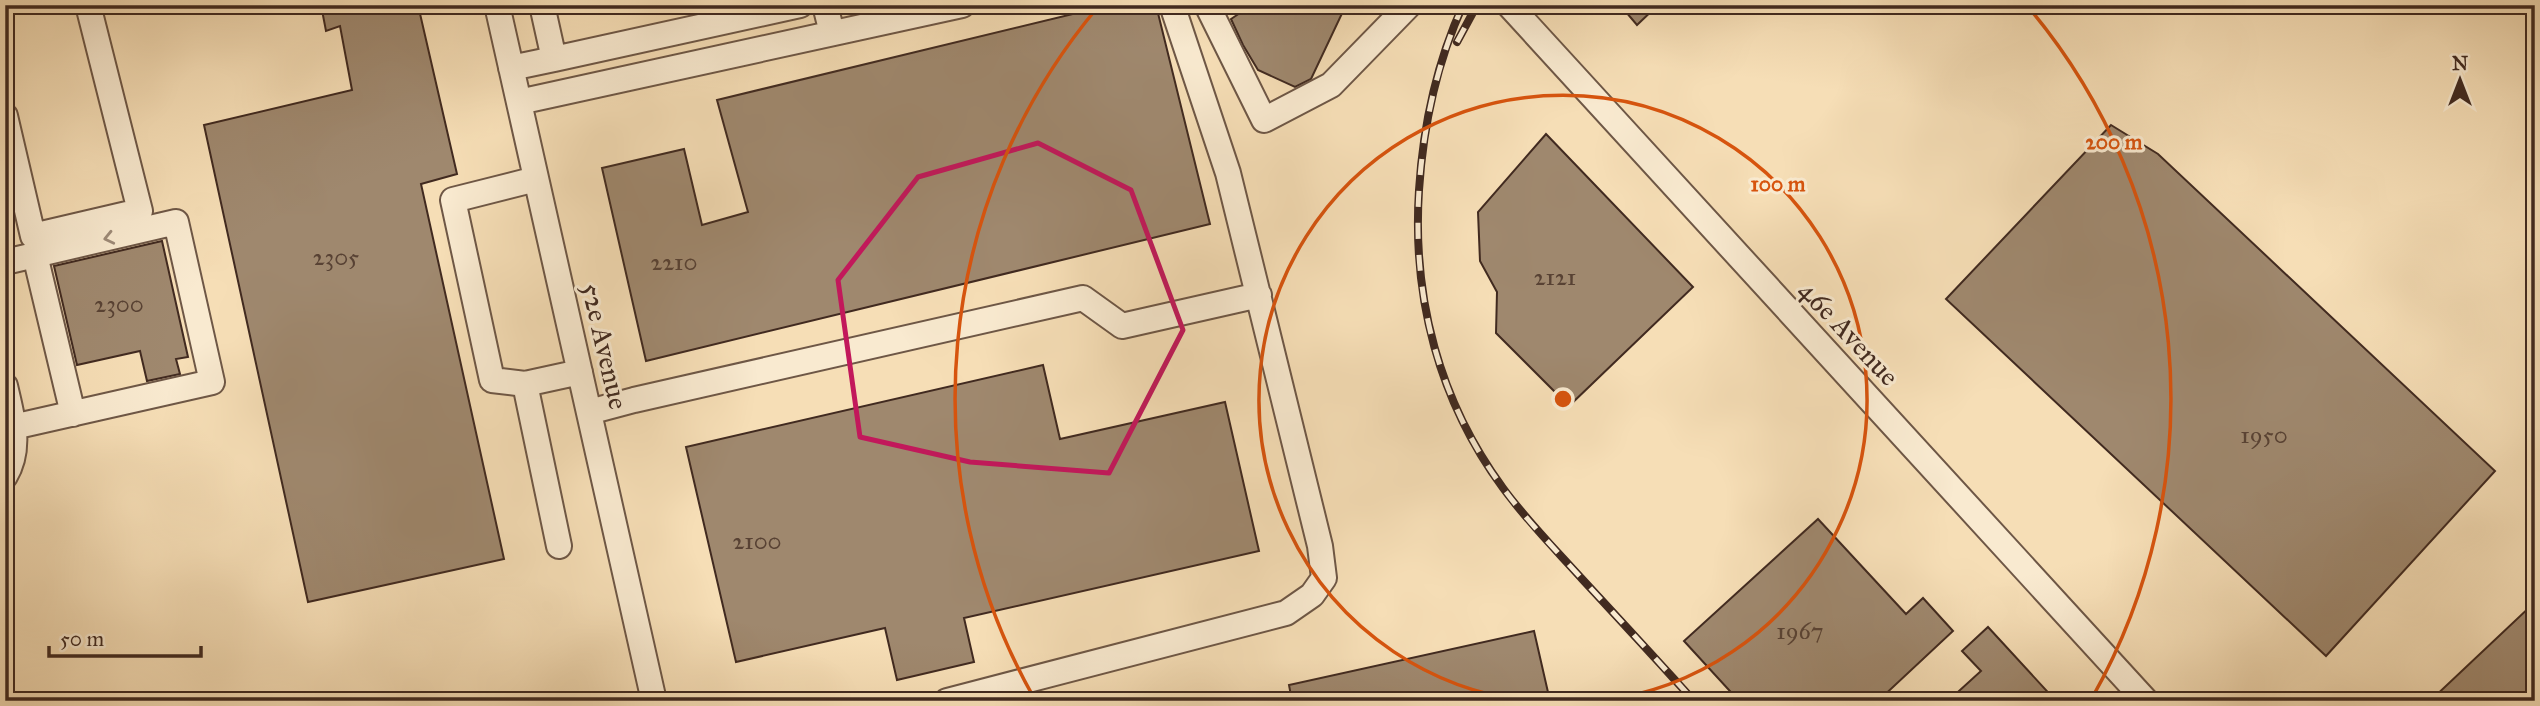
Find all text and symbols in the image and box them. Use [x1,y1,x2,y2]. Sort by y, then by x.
north arrow [2424,46,2494,116]
text: N [2452,52,2468,75]
text: 200 m [2086,129,2143,155]
text: 100 m [1751,171,1806,197]
one-way arrow [103,229,115,244]
house number: 2305 [313,242,359,272]
house number: 2210 [651,247,697,277]
house number: 2121 [1534,262,1576,292]
street label: 46e Avenue [1791,273,1907,393]
street label: 52e Avenue [573,279,637,413]
house number: 2300 [94,289,144,319]
centre of rings [1551,387,1575,411]
house number: 1950 [2240,420,2288,450]
house number: 2100 [732,526,782,556]
scale bar [49,615,201,659]
house number: 1967 [1776,616,1824,646]
text: 50 m [60,626,105,652]

